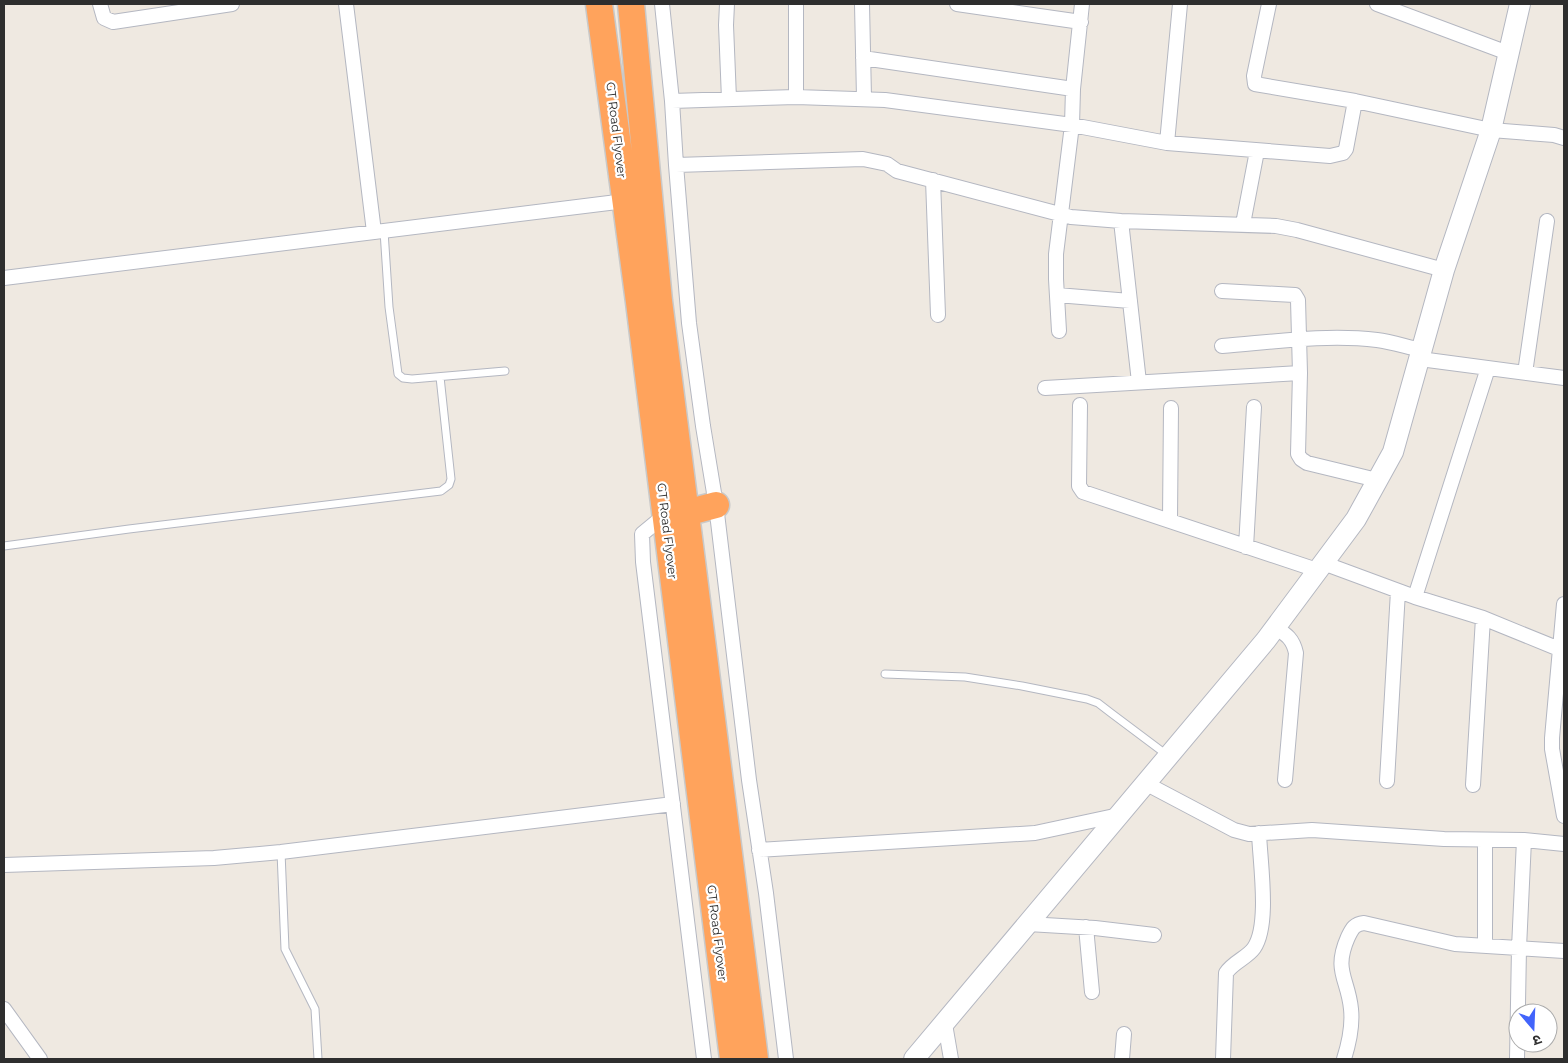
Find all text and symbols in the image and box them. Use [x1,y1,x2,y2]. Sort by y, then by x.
street label: GT Road Flyover [603,81,630,179]
street label: GT Road Flyover [654,482,681,580]
street label: GT Road Flyover [704,884,731,982]
north arrow [1508,1003,1558,1053]
text: उ [1530,1030,1544,1050]

